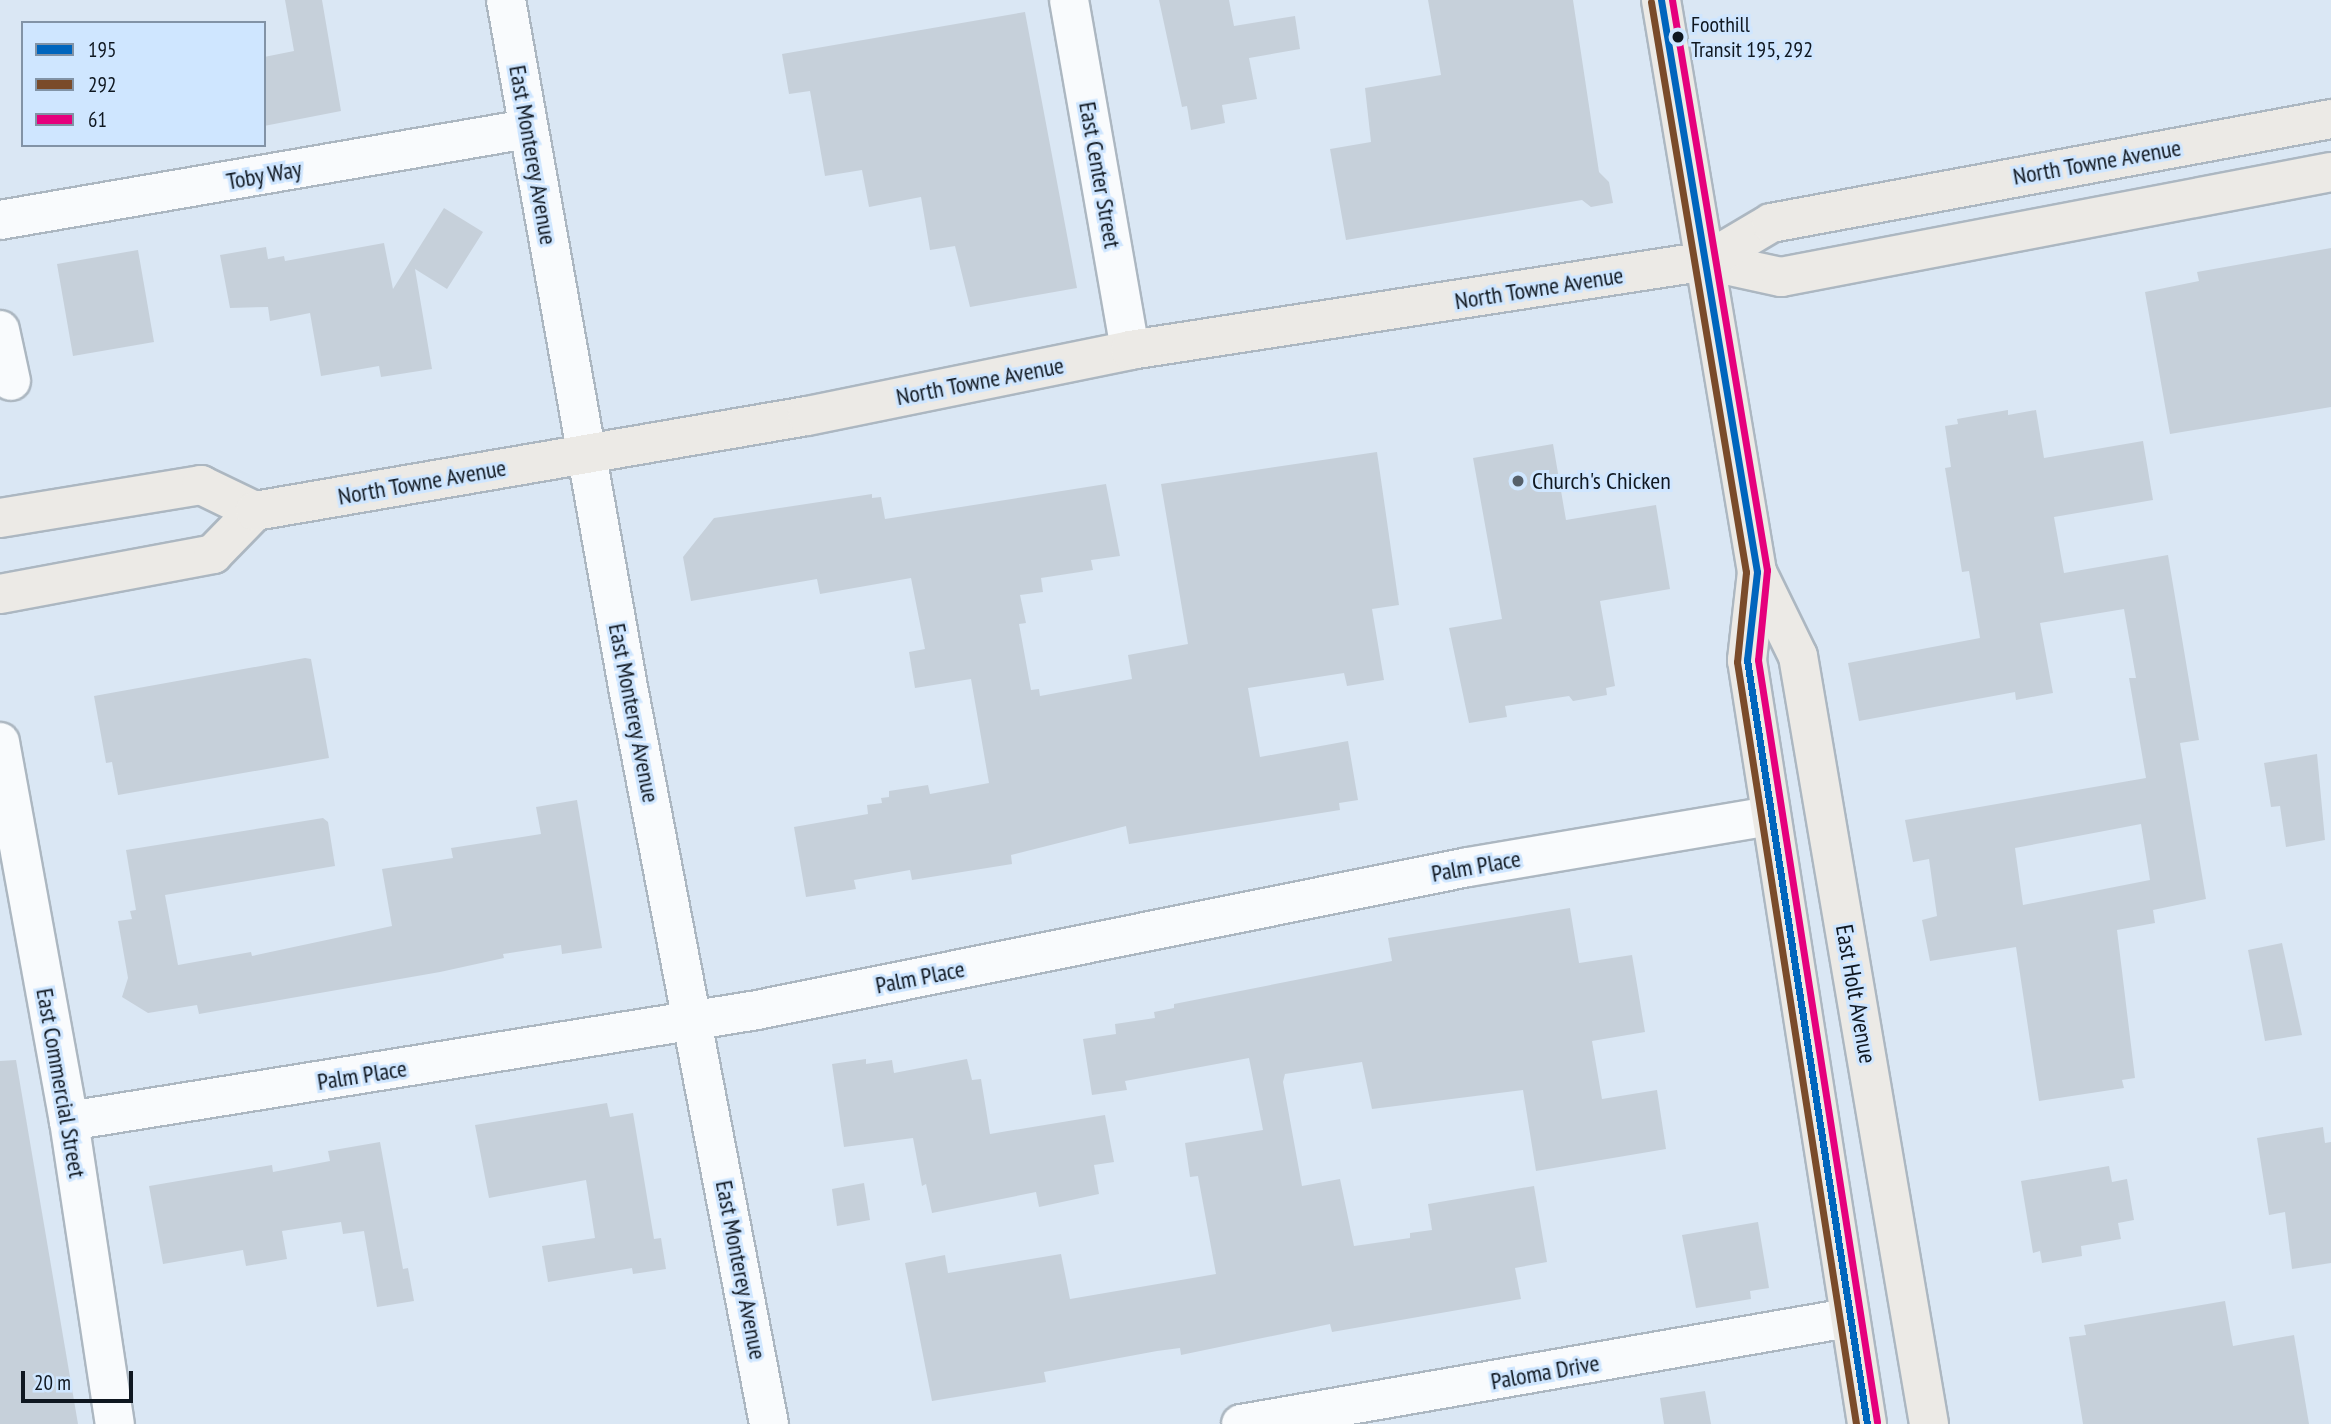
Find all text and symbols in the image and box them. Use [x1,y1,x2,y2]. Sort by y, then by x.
place label: Foothill Transit 195, 292 [1691,11,1815,62]
legend [21,21,266,147]
marker: Foothill Transit 195, 292 [1671,30,1685,44]
text: 195 [88,36,116,63]
street label: East Monterey Avenue [503,62,563,248]
text: 292 [88,71,116,98]
street label: East Center Street [1073,100,1127,250]
text: 61 [88,106,107,133]
street label: North Towne Avenue [2010,133,2184,191]
street label: Toby Way [224,154,304,196]
street label: North Towne Avenue [1452,260,1626,316]
street label: North Towne Avenue [893,351,1067,411]
street label: North Towne Avenue [335,453,509,511]
place label: Church's Chicken [1532,467,1671,495]
marker: Church's Chicken [1510,473,1526,489]
street label: East Monterey Avenue [602,620,666,806]
street label: Palm Place [1429,844,1523,888]
street label: East Holt Avenue [1830,922,1882,1066]
street label: Palm Place [873,954,967,1000]
street label: East Commercial Street [30,986,92,1180]
street label: Palm Place [315,1054,409,1096]
street label: East Monterey Avenue [709,1177,773,1363]
street label: Paloma Drive [1489,1348,1601,1396]
scale bar [24,1358,136,1402]
text: 20 m [34,1369,71,1396]

